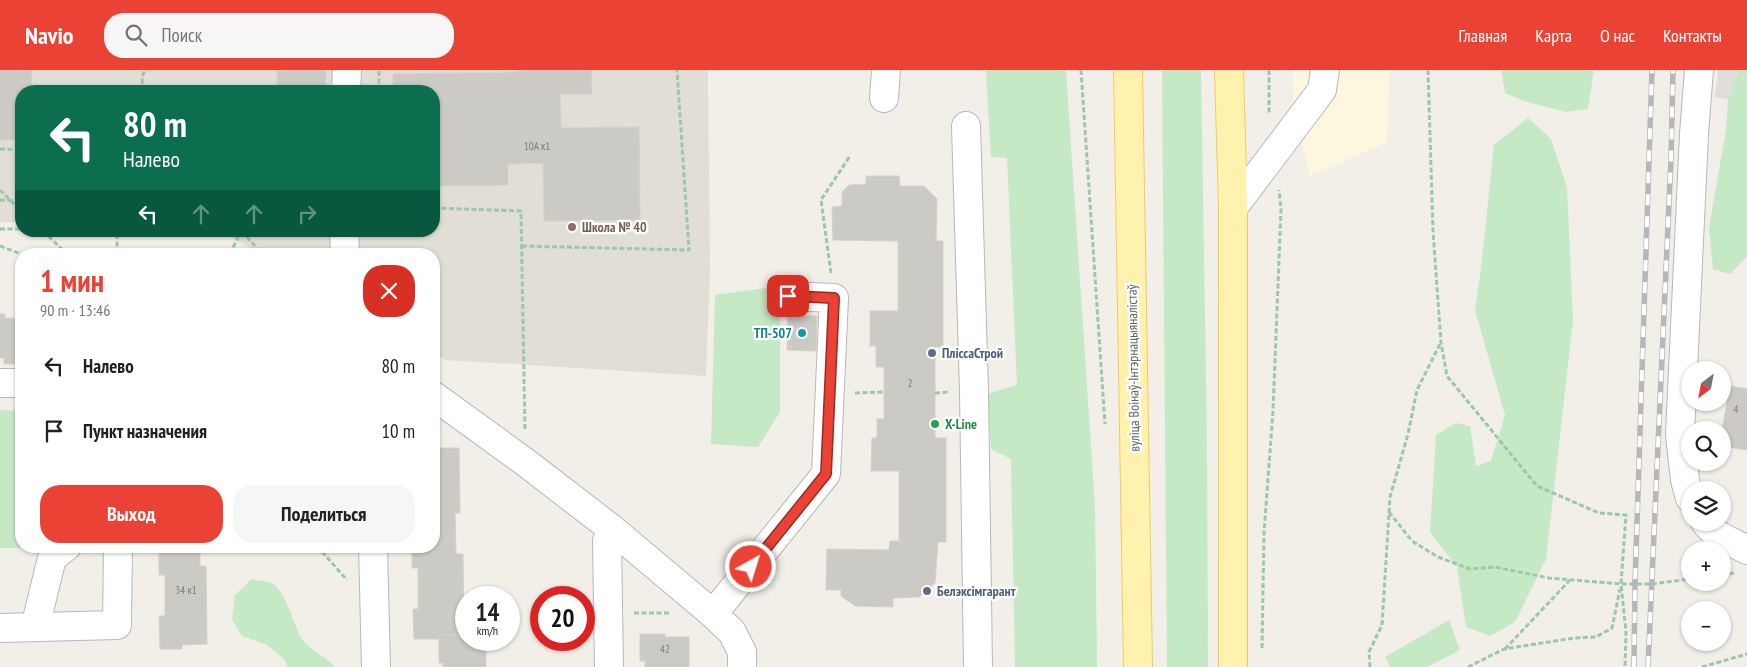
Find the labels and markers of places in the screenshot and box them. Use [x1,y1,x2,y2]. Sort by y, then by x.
place label: Школа № 40 [582,218,647,236]
marker: Школа № 40 [566,221,578,233]
pin [767,275,809,317]
place label: ТП-507 [754,324,792,342]
marker: ТП-507 [796,327,808,339]
place label: ПліссаСтрой [942,344,1003,362]
marker: ПліссаСтрой [926,347,938,359]
place label: X-Line [945,415,977,433]
marker: X-Line [929,418,941,430]
place label: Белэксімгарант [937,582,1016,600]
marker: Белэксімгарант [921,585,933,597]

